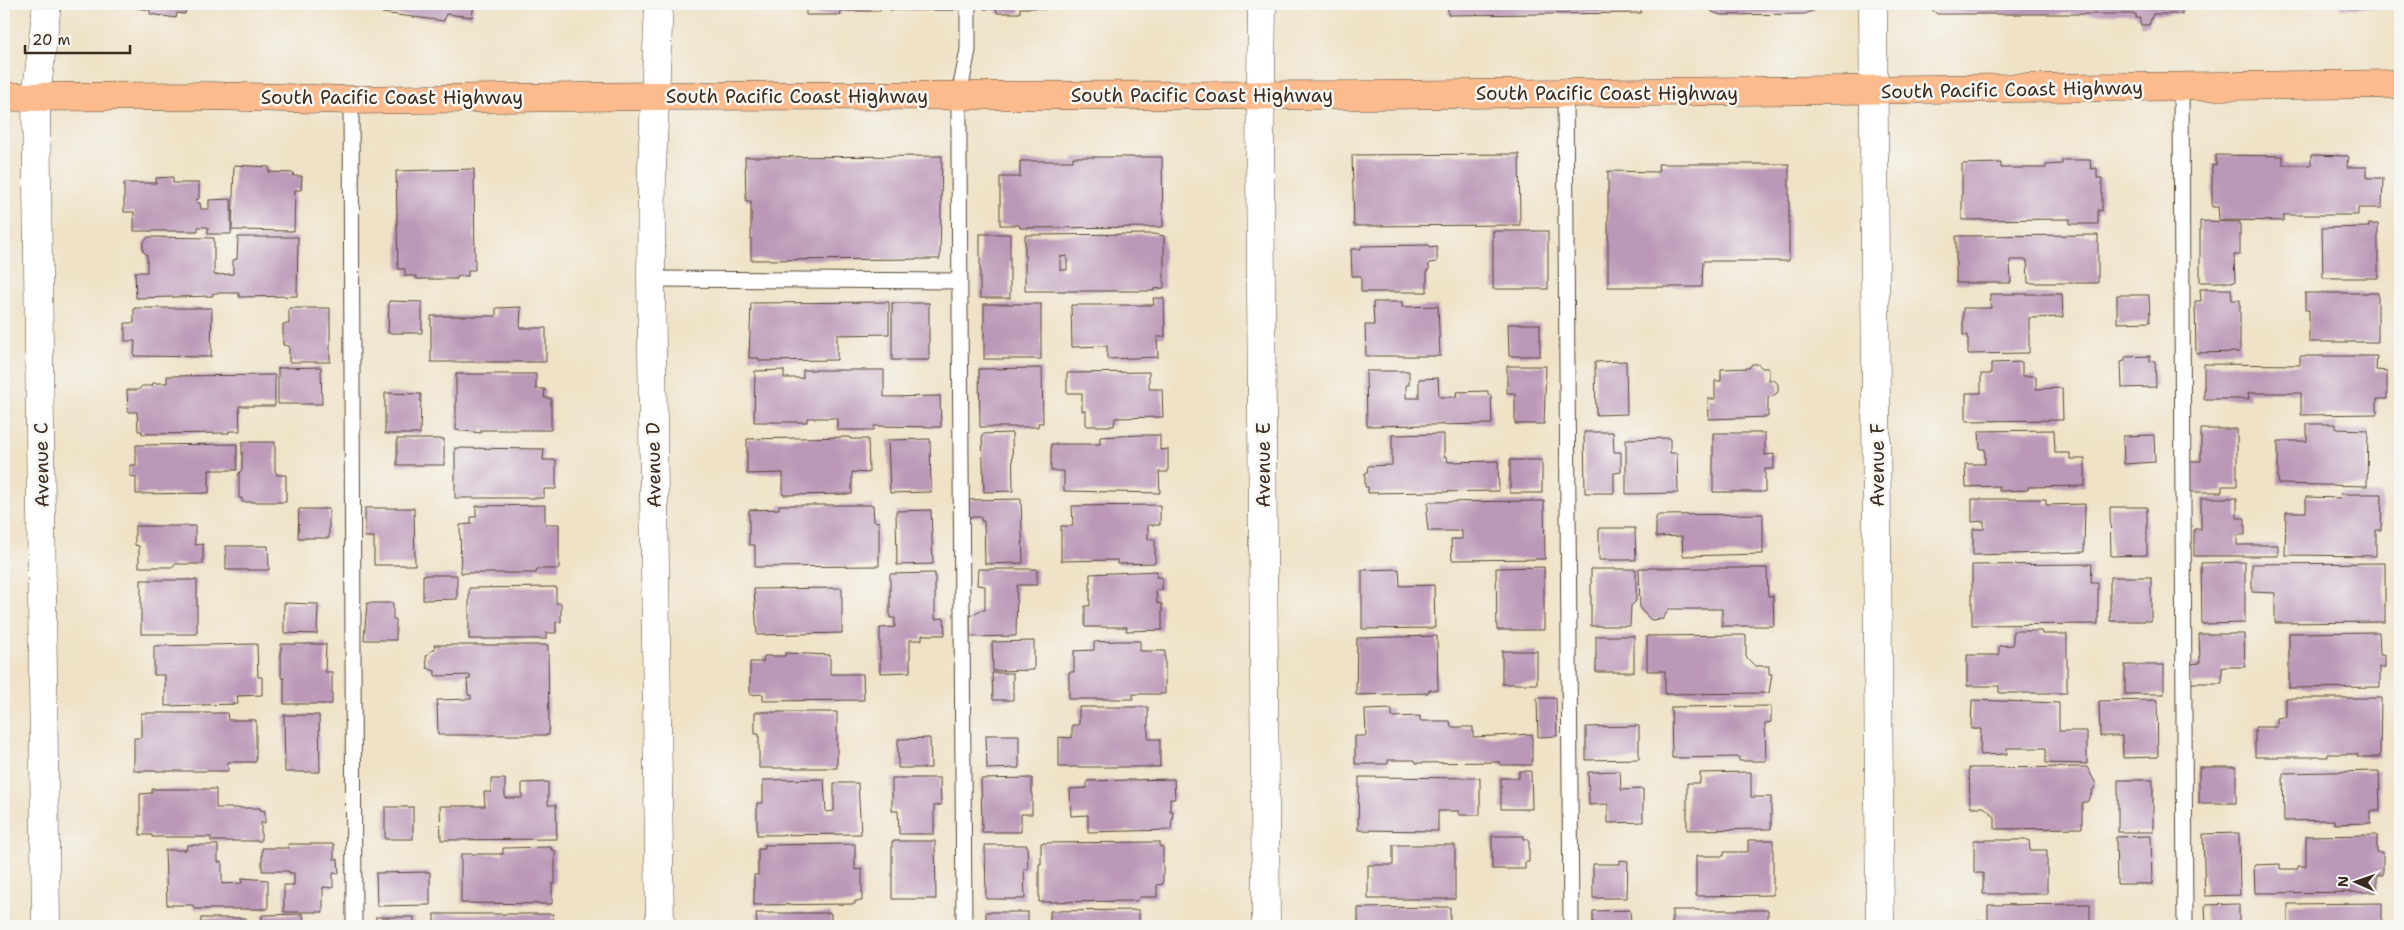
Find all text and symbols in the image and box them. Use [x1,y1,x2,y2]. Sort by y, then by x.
scale bar [25,22,130,54]
text: 20 m [32,30,71,50]
street label: South Pacific Coast Highway [1881,75,2143,104]
street label: South Pacific Coast Highway [1476,81,1738,106]
street label: South Pacific Coast Highway [1071,83,1333,108]
street label: South Pacific Coast Highway [666,84,928,109]
street label: South Pacific Coast Highway [261,85,523,110]
street label: Avenue C [28,422,55,508]
street label: Avenue D [640,422,667,508]
street label: Avenue E [1251,422,1276,508]
street label: Avenue F [1865,423,1890,507]
north arrow [2332,858,2382,908]
text: N [2334,876,2352,887]

